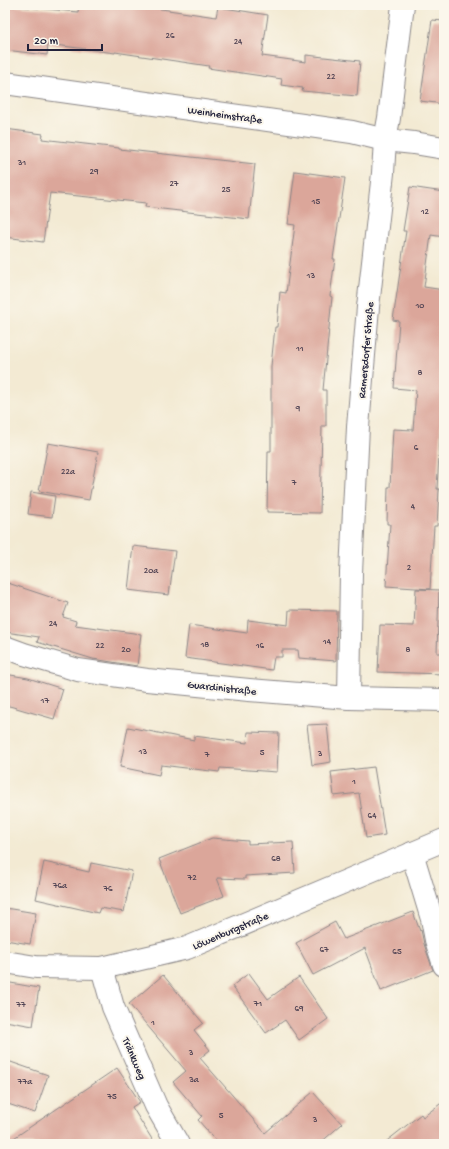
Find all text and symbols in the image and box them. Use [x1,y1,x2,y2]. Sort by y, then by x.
scale bar [28,26,102,52]
house number: 26 [166,31,175,42]
text: 20 m [34,35,59,49]
house number: 24 [234,37,243,48]
house number: 22 [327,72,336,83]
street label: Weinheimstraße [187,105,263,127]
house number: 31 [17,158,27,169]
house number: 29 [90,167,99,178]
house number: 27 [169,179,179,190]
house number: 25 [221,185,231,196]
house number: 15 [311,197,320,208]
house number: 12 [420,207,430,218]
house number: 13 [306,271,315,282]
street label: Ramersdorfer Straße [356,301,377,399]
house number: 10 [415,301,424,312]
house number: 11 [295,344,304,355]
house number: 8 [418,368,423,379]
house number: 9 [295,404,301,415]
house number: 6 [414,443,419,454]
house number: 22a [61,467,76,478]
house number: 7 [291,478,297,489]
house number: 4 [411,502,416,513]
house number: 2 [407,563,412,574]
house number: 20a [144,566,159,577]
house number: 24 [49,619,58,630]
house number: 14 [322,637,332,648]
house number: 18 [200,640,209,651]
house number: 22 [96,641,105,652]
house number: 16 [255,641,265,652]
house number: 20 [121,645,131,656]
house number: 8 [406,645,411,656]
street label: Guardinistraße [187,679,257,699]
house number: 17 [40,696,49,707]
house number: 13 [138,747,147,758]
house number: 5 [260,748,265,759]
house number: 3 [317,749,323,760]
house number: 7 [204,750,210,761]
house number: 1 [351,777,356,788]
house number: 64 [368,811,377,822]
house number: 68 [271,854,281,865]
house number: 72 [186,873,197,884]
house number: 76a [52,881,68,892]
house number: 76 [102,884,113,895]
street label: Löwenburgstraße [191,910,271,953]
house number: 67 [319,945,329,956]
house number: 65 [392,947,402,958]
house number: 71 [253,999,263,1010]
house number: 77 [15,1000,26,1011]
house number: 69 [294,1004,304,1015]
house number: 1 [150,1018,155,1029]
street label: Tränkweg [118,1035,147,1082]
house number: 3 [188,1048,194,1059]
house number: 3a [188,1075,200,1086]
house number: 77a [17,1077,33,1088]
house number: 75 [106,1092,117,1103]
house number: 5 [219,1111,224,1122]
house number: 3 [312,1115,318,1126]

